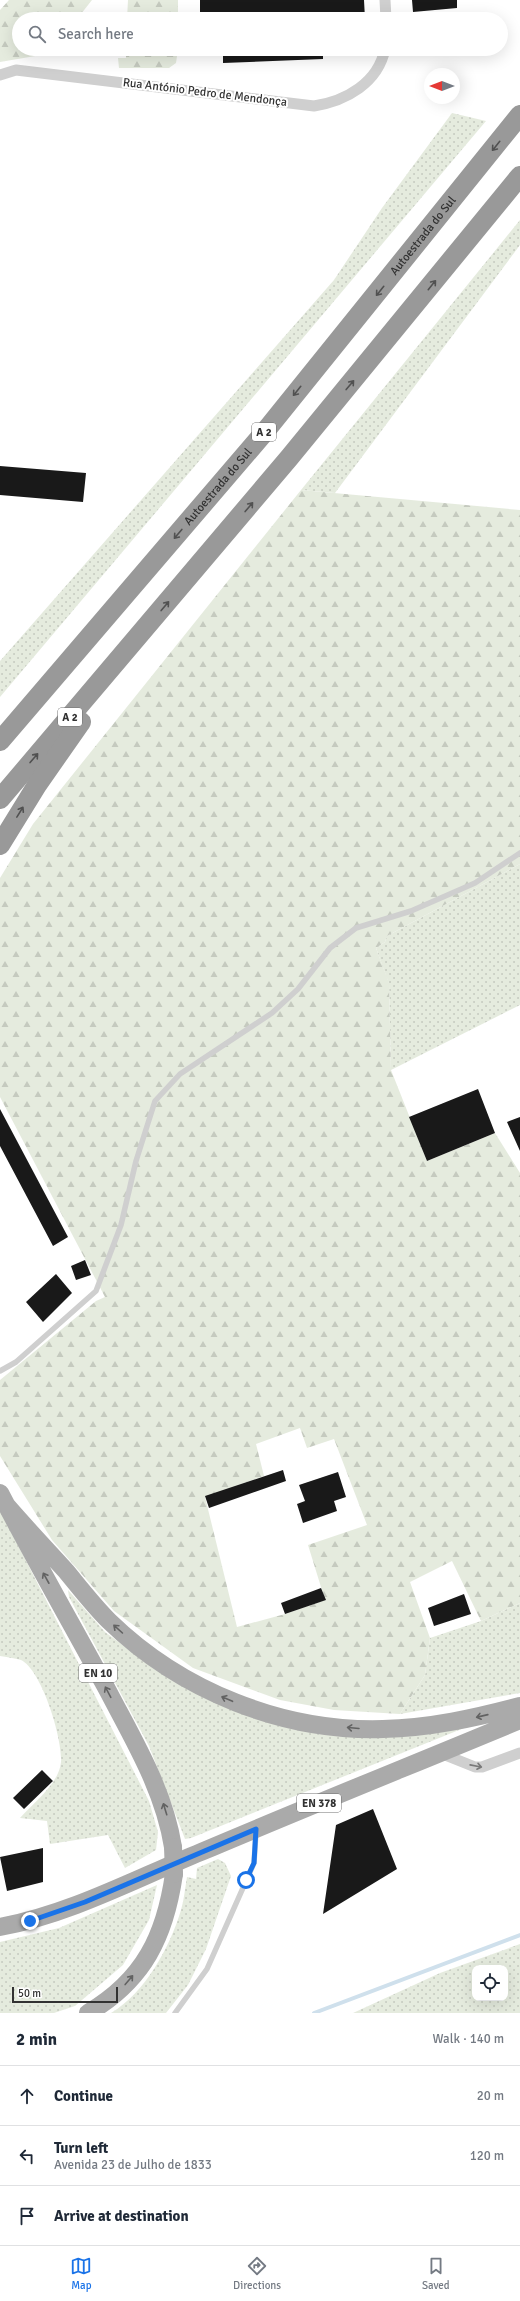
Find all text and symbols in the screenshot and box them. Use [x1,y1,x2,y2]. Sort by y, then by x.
search box [12,12,508,56]
icon: search [26,23,48,45]
text: Search here [58,25,134,43]
north arrow [424,68,460,104]
street label: Rua António Pedro de Mendonça [122,75,288,110]
one-way arrow [492,140,501,151]
street label: Autoestrada do Sul [387,193,460,278]
one-way arrow [428,279,437,290]
one-way arrow [375,285,384,296]
one-way arrow [345,380,354,391]
one-way arrow [293,386,302,397]
road number: A 2 [252,423,276,441]
street label: Autoestrada do Sul [181,445,256,529]
one-way arrow [244,501,253,512]
one-way arrow [173,528,182,539]
one-way arrow [160,601,169,612]
road number: A 2 [58,708,82,726]
one-way arrow [30,753,39,764]
one-way arrow [17,806,25,818]
one-way arrow [42,1572,50,1584]
one-way arrow [114,1625,124,1634]
road number: EN 10 [79,1664,117,1682]
one-way arrow [104,1686,112,1698]
one-way arrow [222,1694,234,1702]
one-way arrow [476,1712,489,1720]
one-way arrow [347,1725,360,1732]
one-way arrow [469,1762,482,1770]
road number: EN 378 [297,1794,341,1812]
one-way arrow [161,1803,168,1816]
route start [237,1871,255,1889]
route end [21,1912,39,1930]
map controls [472,1965,508,2001]
button: locate [472,1965,508,2001]
one-way arrow [125,1974,134,1985]
scale bar [12,1985,118,2004]
text: 50 m [18,1987,41,2000]
text: 2 min [16,2029,57,2050]
text: Walk · 140 m [433,2031,504,2047]
icon: ahead [16,2085,38,2107]
text: Continue [54,2087,113,2105]
text: 20 m [477,2088,504,2104]
text: Turn left [54,2139,108,2157]
icon: left [16,2145,38,2167]
text: 120 m [470,2148,504,2164]
text: Avenida 23 de Julho de 1833 [54,2157,212,2173]
icon: arrive [16,2205,38,2227]
text: Arrive at destination [54,2207,189,2225]
tab: Map [70,2255,92,2292]
tab: Directions [233,2255,281,2292]
tab: Saved [422,2255,450,2292]

